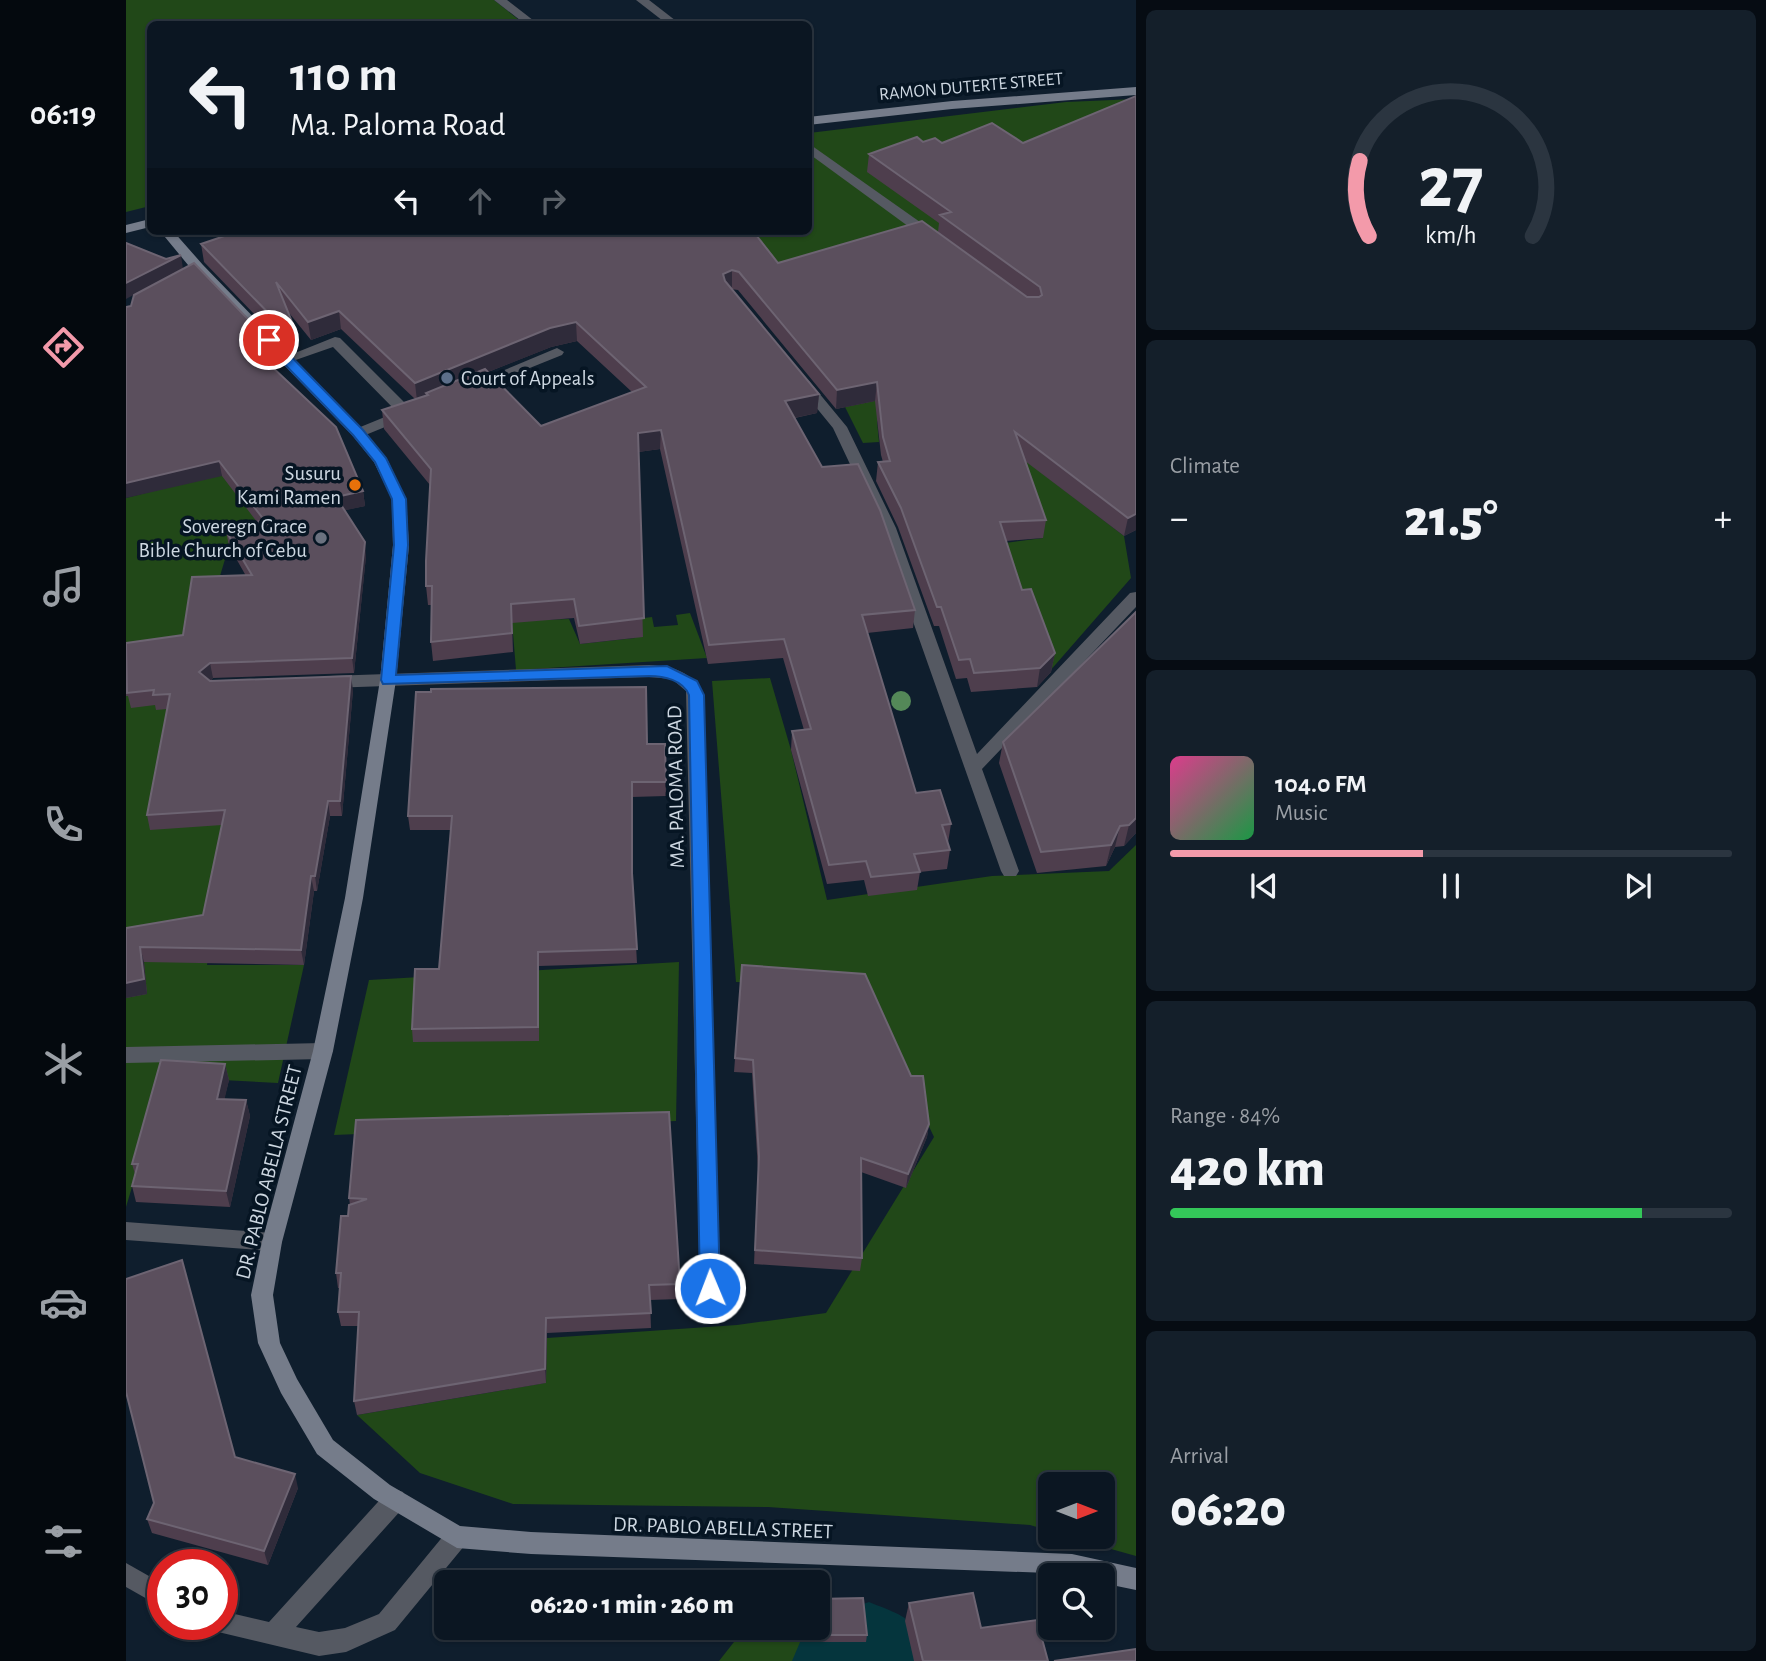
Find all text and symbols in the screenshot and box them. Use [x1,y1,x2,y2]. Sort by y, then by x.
icon: left [175,49,266,140]
text: 110 m [290,51,398,100]
street label: RAMON DUTERTE STREET [878,70,1064,104]
text: 06:19 [30,98,96,130]
text: Ma. Paloma Road [290,109,506,141]
text: 27 [1418,148,1484,221]
icon: left [388,182,426,220]
icon: ahead [461,182,499,220]
icon: right [534,182,572,220]
text: km/h [1425,223,1477,248]
pin [239,310,299,370]
icon: arrive [250,321,288,359]
icon: directions [39,323,88,372]
place label: Court of Appeals [461,368,594,389]
marker: Court of Appeals [439,370,455,386]
text: Climate [1170,455,1240,478]
place label: Susuru Kami Ramen [237,463,341,508]
marker: Susuru Kami Ramen [347,477,363,493]
text: 21.5° [1404,493,1498,545]
text: − [1170,500,1188,538]
text: + [1714,500,1732,538]
place label: Soveregn Grace Bible Church of Cebu [139,516,307,561]
marker: Soveregn Grace Bible Church of Cebu [313,530,329,546]
icon: music [39,562,88,611]
street label: MA. PALOMA ROAD [664,705,688,869]
text: 104.0 FM [1275,771,1367,797]
icon: phone [39,800,88,849]
text: Music [1275,802,1327,825]
icon: previous [1245,867,1283,905]
icon: pause [1432,867,1470,905]
icon: next [1619,867,1657,905]
icon: climate [39,1039,88,1088]
street label: DR. PABLO ABELLA STREET [232,1063,306,1281]
text: Range · 84% [1170,1105,1280,1128]
text: 420 km [1170,1143,1325,1195]
position arrow [673,1251,747,1325]
icon: car [39,1278,88,1327]
text: Arrival [1170,1445,1229,1468]
north arrow [1038,1472,1115,1549]
map controls [1038,1472,1115,1640]
text: 06:20 [1170,1483,1286,1535]
street label: DR. PABLO ABELLA STREET [613,1514,833,1542]
icon: filters [39,1517,88,1566]
speed limit sign: 30 [147,1549,238,1640]
button: search [1038,1563,1115,1640]
text: 06:20 · 1 min · 260 m [530,1592,734,1618]

